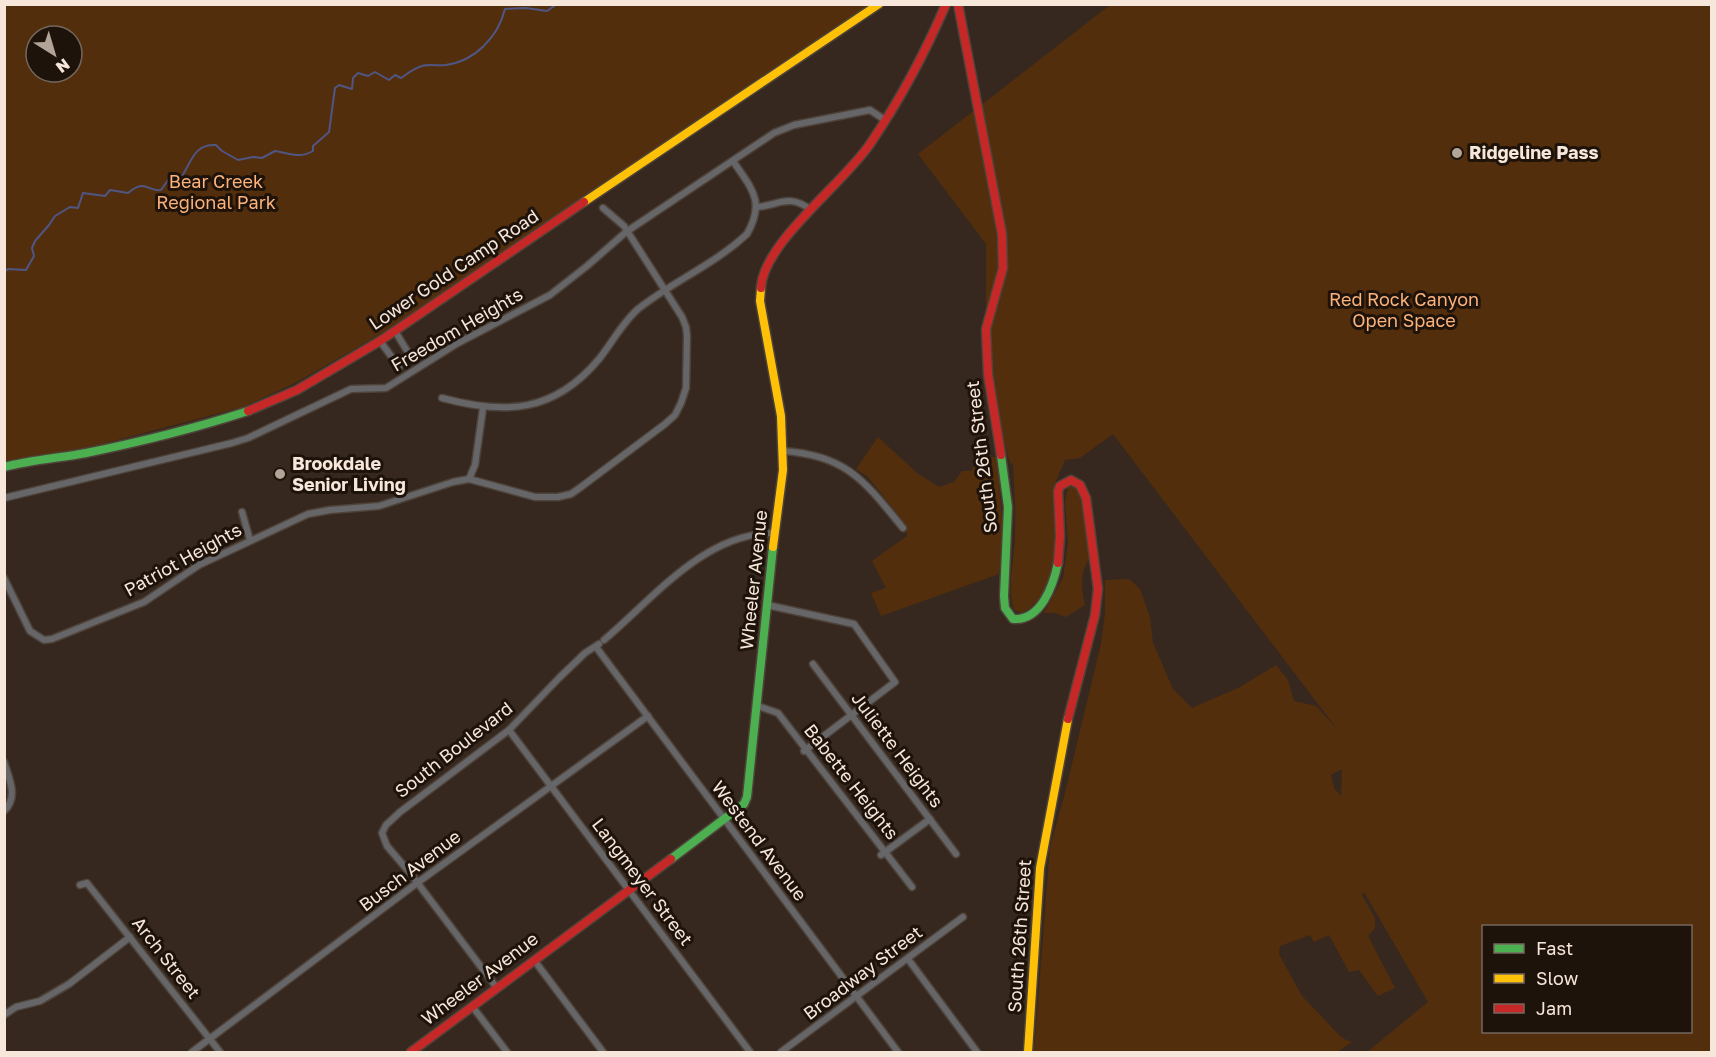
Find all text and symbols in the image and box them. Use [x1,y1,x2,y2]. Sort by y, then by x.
north arrow [24,24,84,84]
text: N [52,54,74,78]
place label: Ridgeline Pass [1469,141,1599,163]
marker: Ridgeline Pass [1450,146,1464,160]
park label: Bear Creek Regional Park [156,170,276,213]
street label: Lower Gold Camp Road [365,204,542,334]
street label: Freedom Heights [387,283,526,376]
park label: Red Rock Canyon Open Space [1329,288,1479,331]
street label: South 26th Street [961,380,1001,535]
place label: Brookdale Senior Living [292,452,406,495]
marker: Brookdale Senior Living [273,467,287,481]
street label: Wheeler Avenue [735,509,771,651]
street label: Patriot Heights [120,518,245,600]
street label: Juliette Heights [847,687,948,811]
street label: South Boulevard [390,697,517,802]
street label: Babette Heights [800,719,904,844]
street label: Westend Avenue [708,776,812,905]
street label: Langmeyer Street [588,813,698,949]
street label: Busch Avenue [354,825,465,916]
street label: South 26th Street [1003,859,1035,1013]
street label: Arch Street [128,912,205,1003]
street label: Broadway Street [799,920,926,1024]
legend [1482,925,1692,1033]
street label: Wheeler Avenue [417,927,542,1029]
text: Fast [1536,937,1573,959]
text: Slow [1536,967,1579,989]
text: Jam [1536,997,1572,1019]

